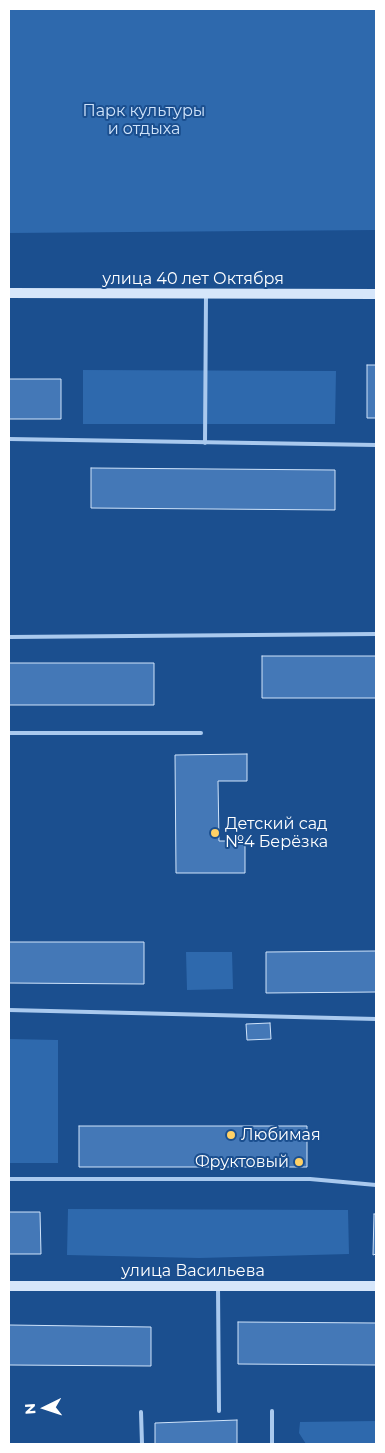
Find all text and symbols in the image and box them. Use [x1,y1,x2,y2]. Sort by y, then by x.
park label: Парк культуры и отдыха [83,101,205,139]
street label: улица 40 лет Октября [102,269,284,289]
place label: Детский сад №4 Берёзка [225,814,328,852]
marker: Детский сад №4 Берёзка [209,827,221,839]
place label: Любимая [241,1125,321,1145]
marker: Любимая [225,1129,237,1141]
place label: Фруктовый [195,1152,289,1172]
marker: Фруктовый [293,1156,305,1168]
street label: улица Васильева [121,1261,265,1281]
north arrow [20,1383,70,1433]
text: N [21,1403,39,1415]

